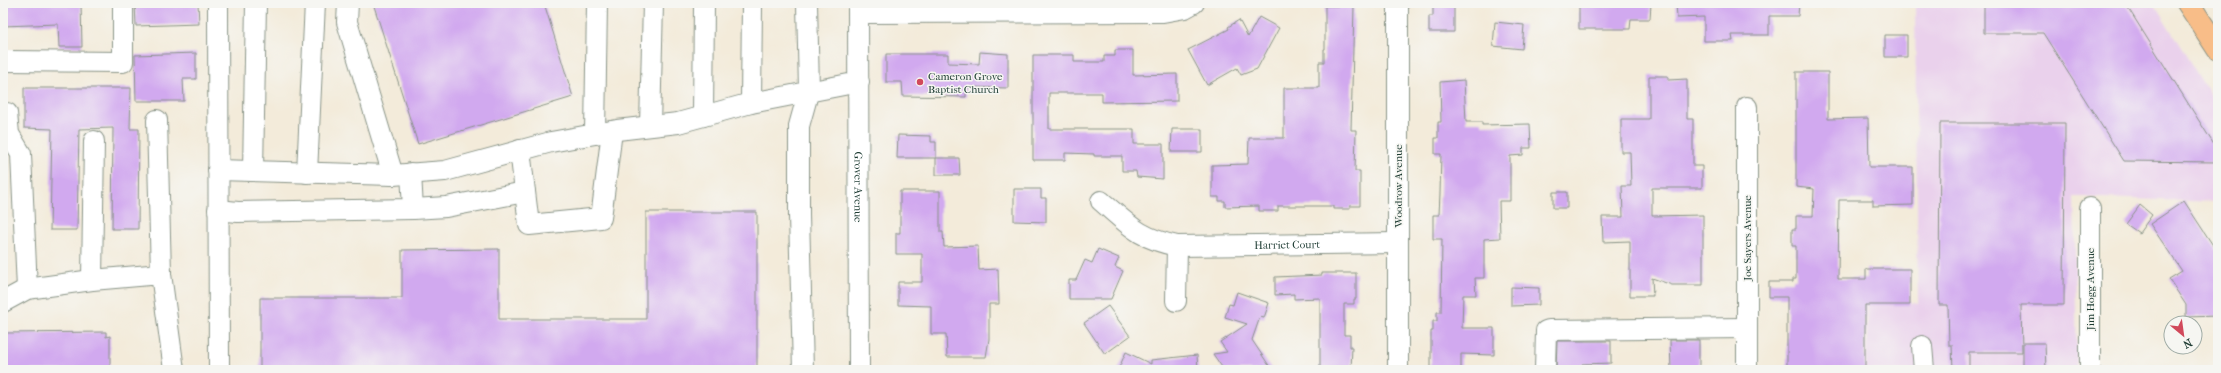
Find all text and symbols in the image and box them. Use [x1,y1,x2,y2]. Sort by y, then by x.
place label: Cameron Grove Baptist Church [928,70,1003,96]
marker: Cameron Grove Baptist Church [915,77,925,87]
street label: Woodrow Avenue [1392,144,1405,229]
street label: Grover Avenue [852,151,865,223]
street label: Joe Sayers Avenue [1741,195,1754,282]
street label: Harriet Court [1254,238,1320,251]
street label: Jim Hogg Avenue [2084,247,2097,331]
north arrow [2163,315,2203,355]
text: N [2180,336,2194,351]

